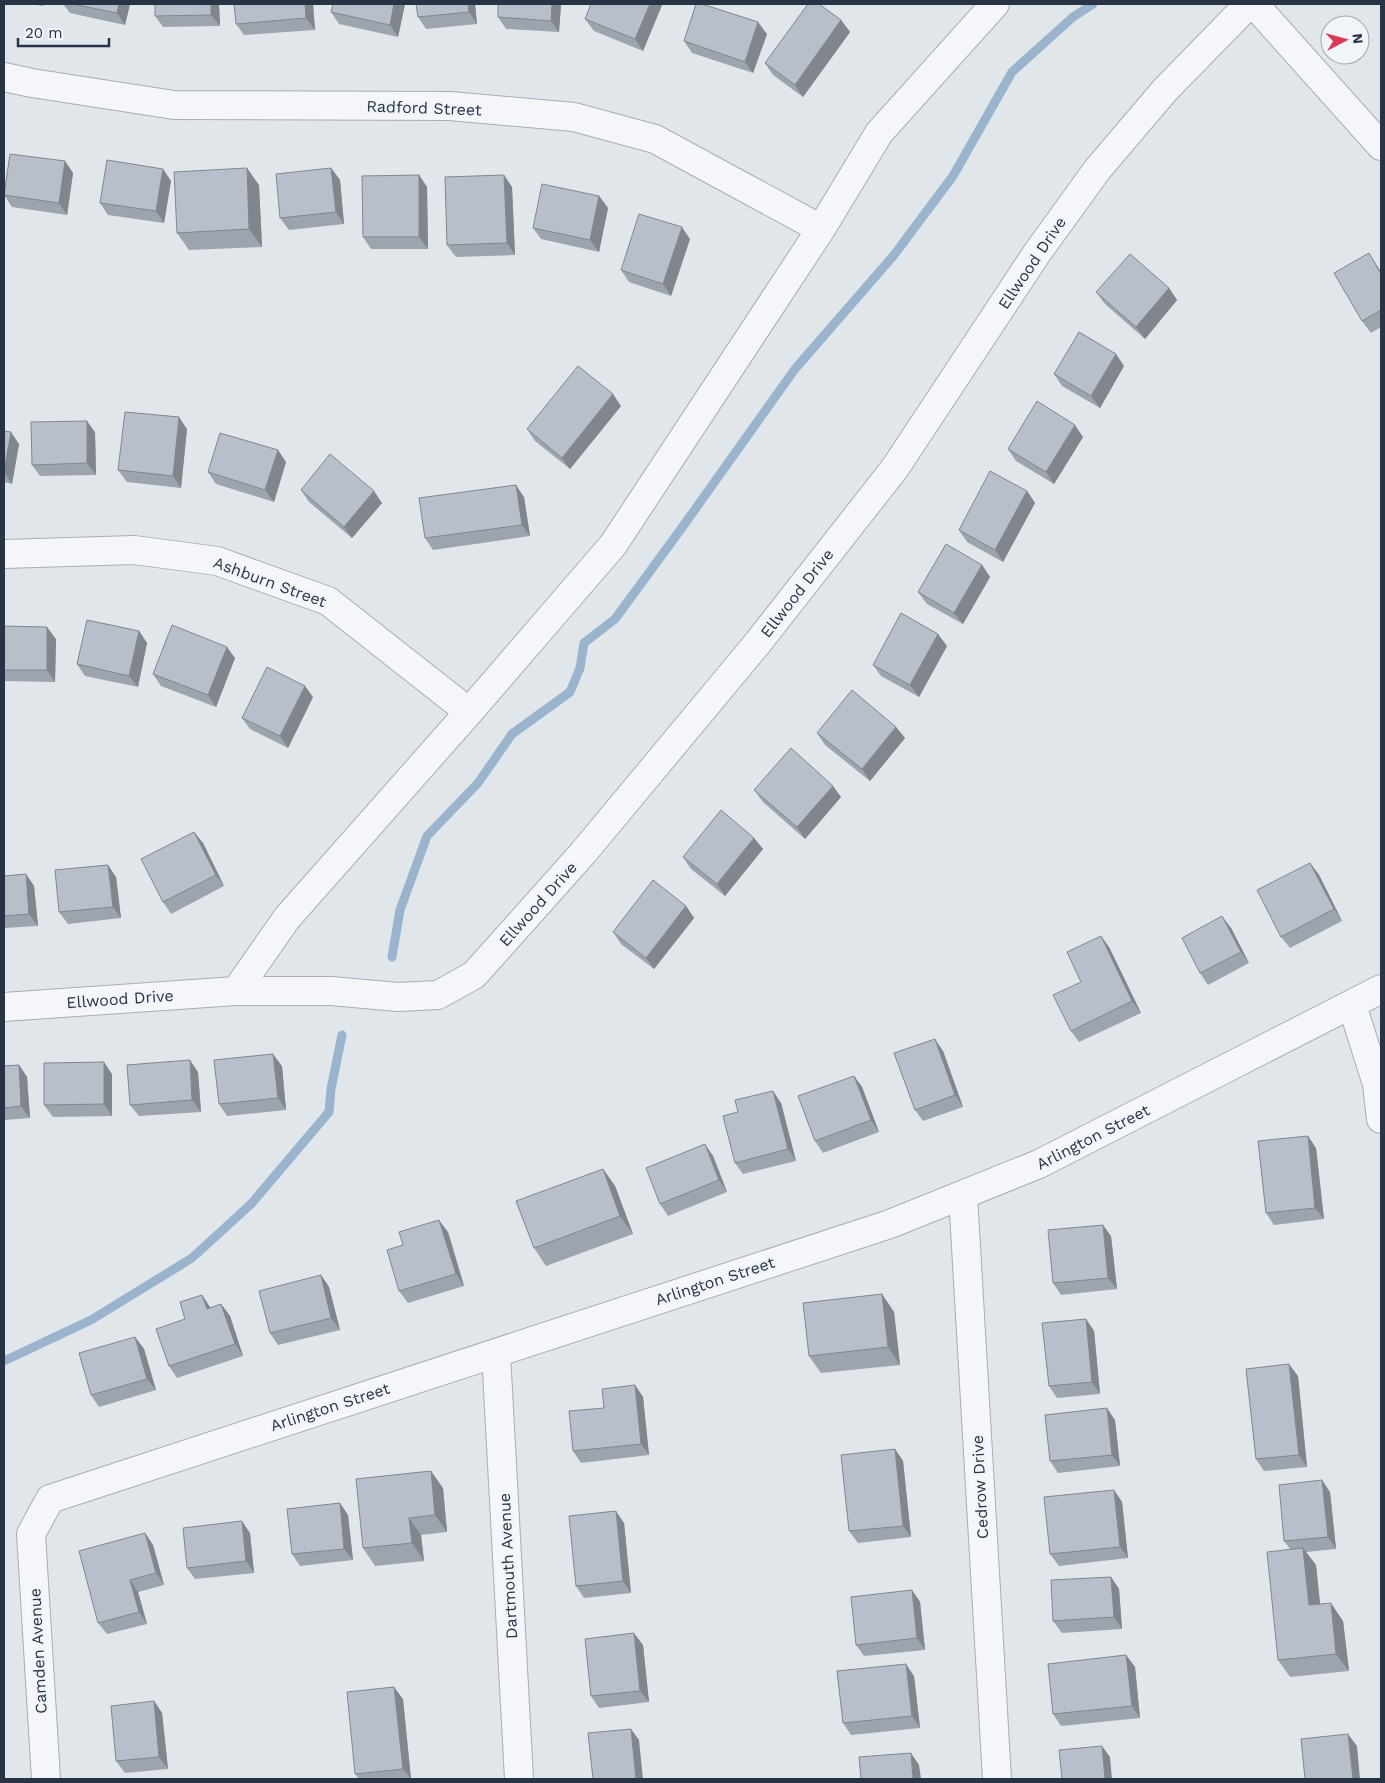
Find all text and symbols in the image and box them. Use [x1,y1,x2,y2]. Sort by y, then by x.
scale bar [18,15,109,47]
north arrow [1320,15,1370,65]
text: 20 m [25,24,63,42]
text: N [1349,33,1366,45]
street label: Radford Street [366,96,482,120]
street label: Ellwood Drive [994,213,1070,313]
street label: Ellwood Drive [756,545,838,641]
street label: Ashburn Street [211,553,329,611]
street label: Ellwood Drive [495,858,581,950]
street label: Ellwood Drive [66,986,174,1012]
street label: Arlington Street [1033,1100,1153,1174]
street label: Arlington Street [653,1253,777,1309]
street label: Arlington Street [268,1379,392,1435]
street label: Cedrow Drive [968,1435,992,1539]
street label: Dartmouth Avenue [495,1493,521,1639]
street label: Camden Avenue [25,1588,51,1714]

